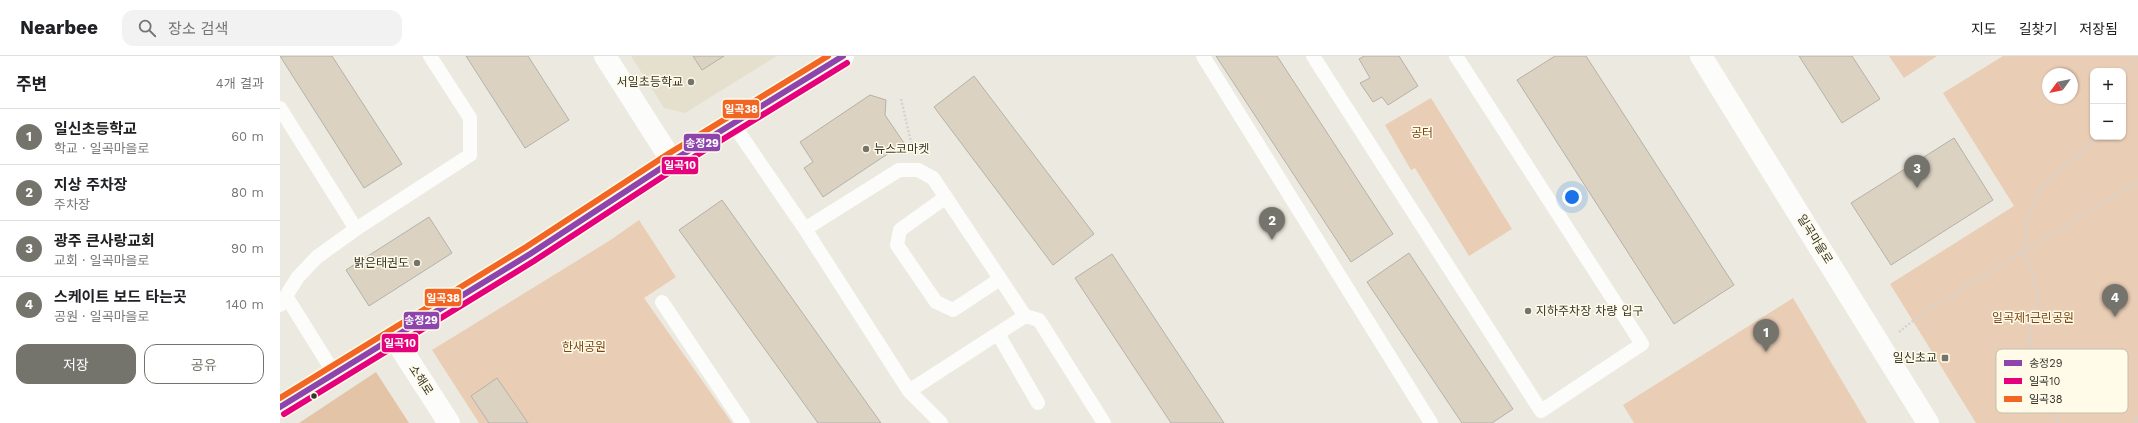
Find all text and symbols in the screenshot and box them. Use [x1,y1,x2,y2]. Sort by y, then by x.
search box [122,10,402,46]
text: Nearbee [20,16,98,39]
icon: search [136,17,158,39]
text: 장소 검색 [168,20,228,38]
text: 지도 [1971,21,1997,37]
text: 길찾기 [2019,21,2057,37]
text: 저장됨 [2079,21,2118,37]
north arrow [2042,68,2078,104]
map controls [2090,68,2126,140]
button: + [2090,68,2126,104]
text: 주변 [16,74,47,94]
place label: 서일초등학교 [617,75,683,89]
text: 4개 결과 [216,76,264,91]
marker: 서일초등학교 [686,77,696,87]
line badge: 일곡38 [722,99,760,119]
text: 일곡38 [724,103,758,116]
button: − [2090,104,2126,140]
text: 일신초등학교 [54,120,137,138]
park label: 공터 [1411,126,1433,140]
text: 1 [26,129,32,144]
text: 60 m [231,129,264,144]
line badge: 송정29 [683,133,721,152]
text: 송정29 [685,137,719,150]
text: 학교 · 일곡마을로 [54,141,150,156]
place label: 뉴스코마켓 [874,142,929,156]
marker: 뉴스코마켓 [861,144,871,154]
pin: 3 [1904,155,1930,188]
line badge: 일곡10 [661,156,699,175]
text: 일곡10 [664,159,696,172]
text: 지상 주차장 [54,176,127,194]
text: 2 [25,185,33,200]
text: 80 m [231,185,264,200]
your location [1562,187,1582,207]
text: 주차장 [54,197,90,212]
pin: 2 [1259,207,1285,240]
street label: 일곡마을로 [1794,212,1836,266]
text: 광주 큰사랑교회 [54,232,155,250]
text: 3 [25,241,33,256]
text: 90 m [231,241,264,256]
text: 교회 · 일곡마을로 [54,253,150,268]
place label: 밝은태권도 [354,256,409,270]
marker: 밝은태권도 [412,258,422,268]
pin: 4 [2102,284,2128,317]
text: 스케이트 보드 타는곳 [54,288,187,306]
line badge: 일곡38 [424,288,462,307]
text: 일곡38 [426,292,460,305]
text: 4 [25,297,33,312]
text: 140 m [226,297,264,312]
place label: 지하주차장 차량 입구 [1536,304,1644,318]
marker: 지하주차장 차량 입구 [1523,306,1533,316]
text: 공원 · 일곡마을로 [54,309,150,324]
line badge: 송정29 [403,311,440,330]
park label: 일곡제1근린공원 [1992,311,2074,325]
text: 송정29 [404,314,438,327]
pin: 1 [1753,319,1779,352]
line badge: 일곡10 [381,333,419,353]
text: 일곡10 [384,337,416,350]
park label: 한새공원 [562,340,606,354]
button: 저장 [16,344,136,384]
button: 공유 [144,344,264,384]
legend [1996,349,2128,413]
place label: 일신초교 [1893,351,1937,365]
marker: 일신초교 [1940,353,1950,363]
text: 송정29 [2029,357,2063,370]
street label: 소해로 [406,362,436,398]
text: 일곡10 [2029,375,2061,388]
unlabelled marker [309,391,319,401]
text: 일곡38 [2029,393,2063,406]

